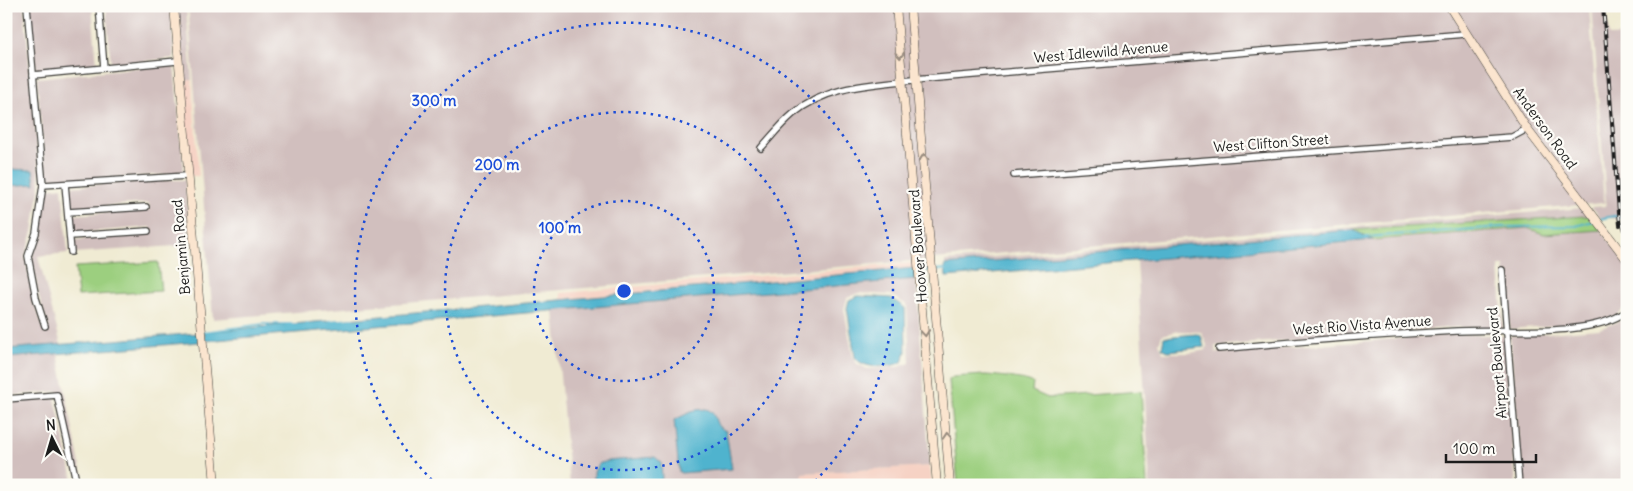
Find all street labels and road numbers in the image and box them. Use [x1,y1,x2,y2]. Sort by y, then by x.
street label: West Idlewild Avenue [1033,37,1169,67]
street label: Anderson Road [1509,83,1581,173]
street label: West Clifton Street [1213,130,1330,156]
street label: Hoover Boulevard [905,189,931,303]
street label: Benjamin Road [168,199,194,295]
street label: Airport Boulevard [1483,306,1511,420]
street label: West Rio Vista Avenue [1292,311,1432,339]

